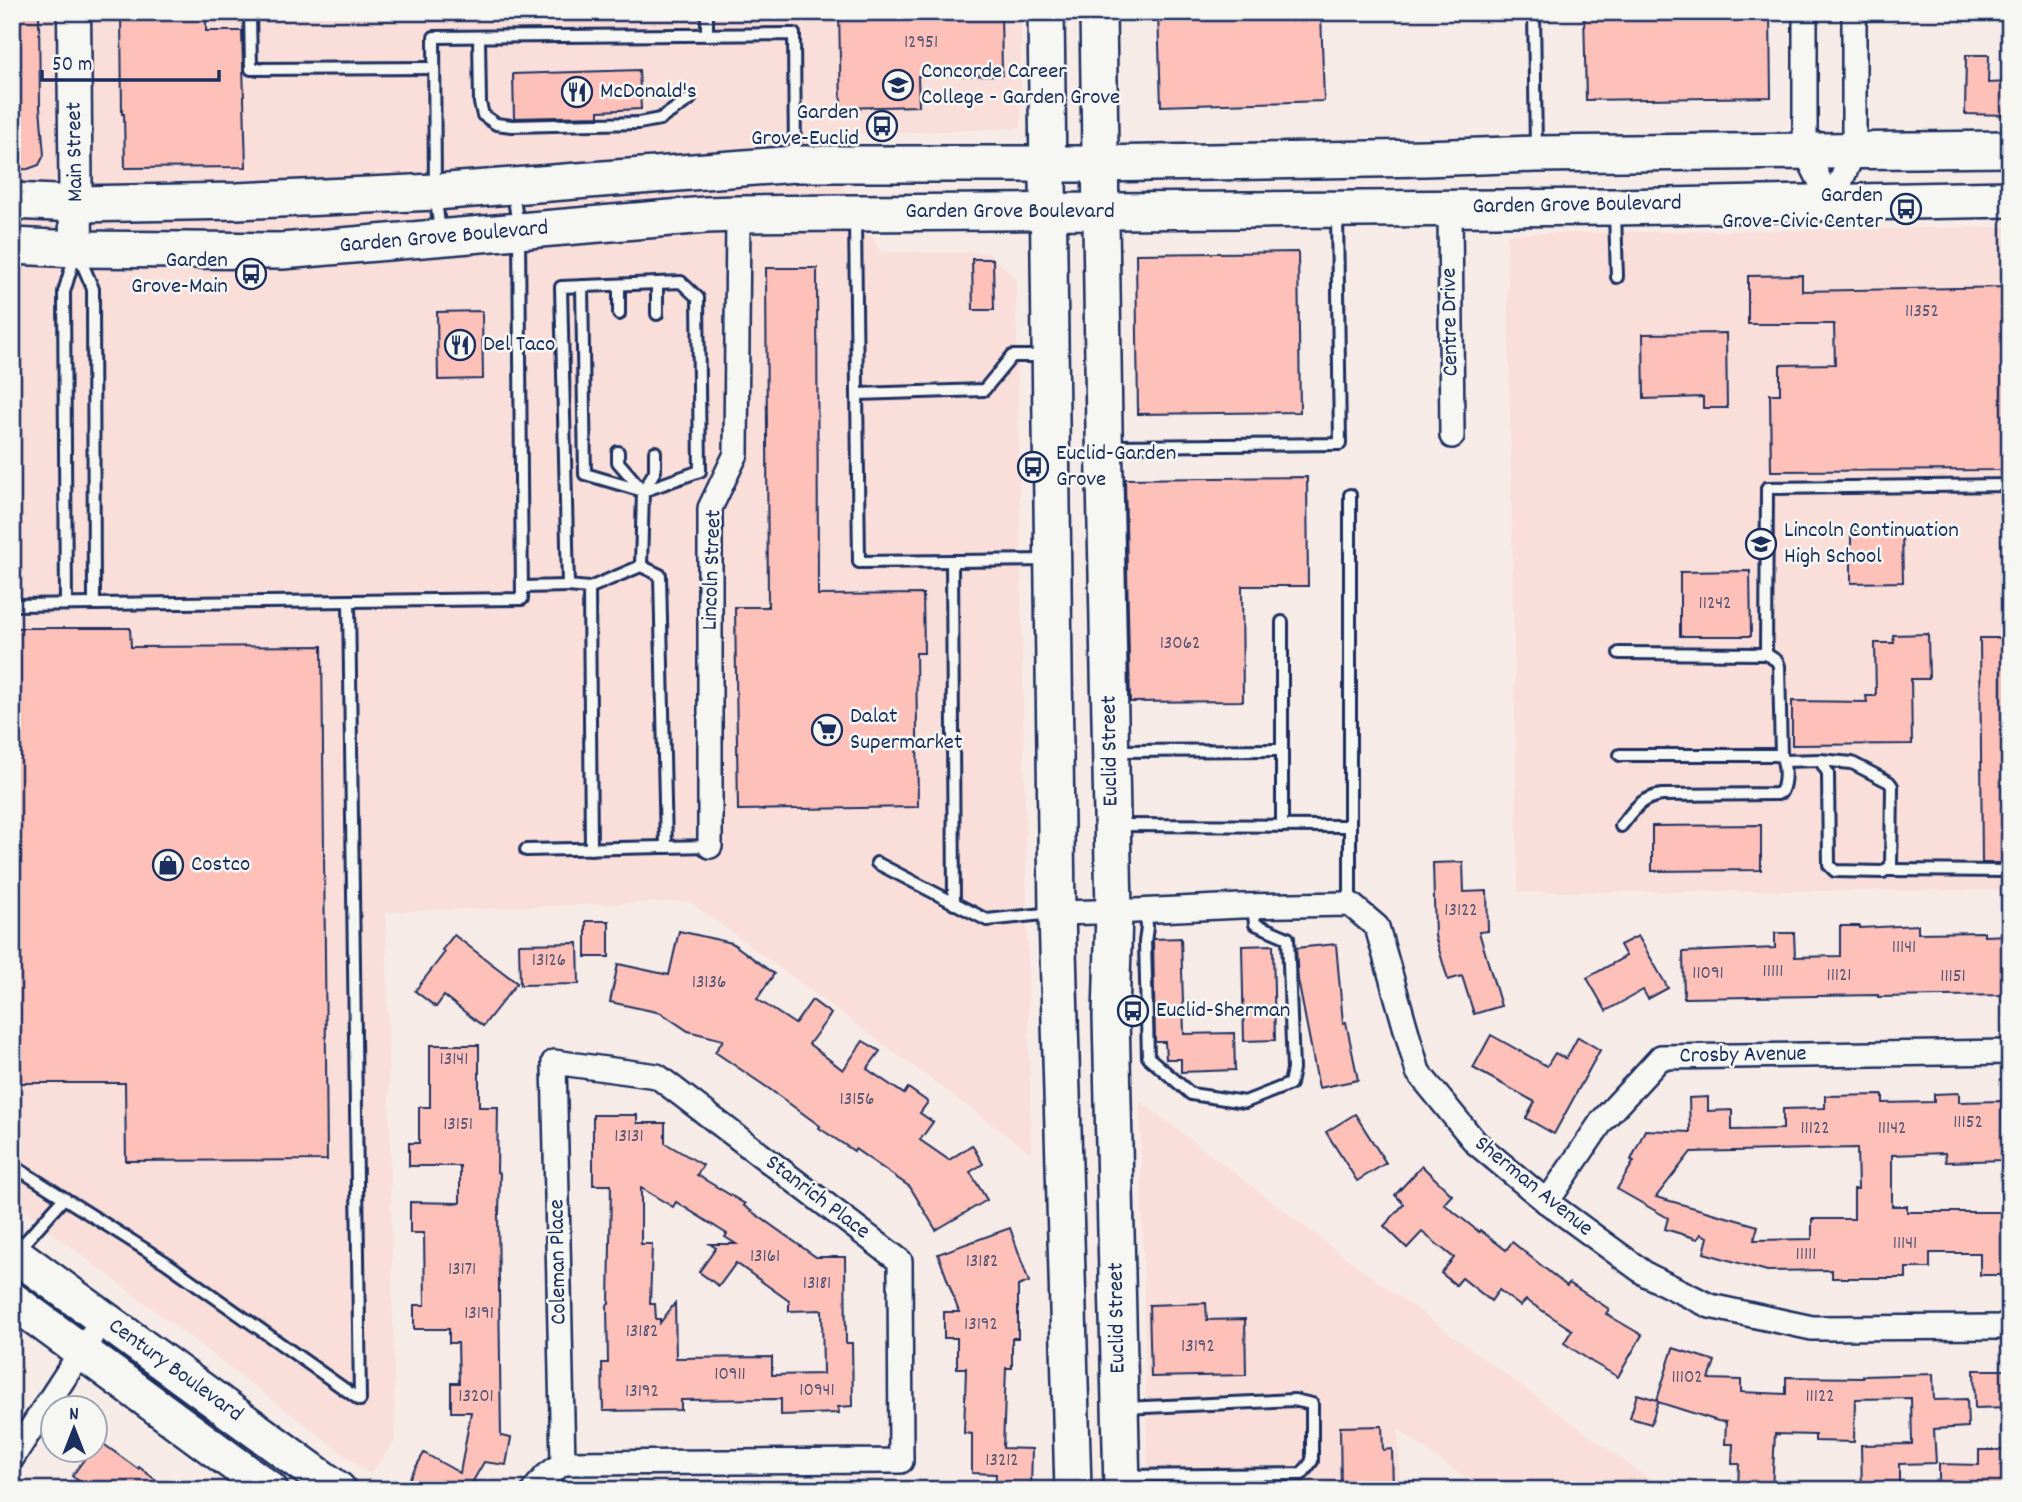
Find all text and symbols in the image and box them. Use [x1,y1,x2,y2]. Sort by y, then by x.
house number: 12951 [904,30,938,57]
scale bar [42,38,219,82]
text: 50 m [52,51,92,81]
place label: Concorde Career College - Garden Grove [921,56,1120,115]
school or university icon: Concorde Career College - Garden Grove [881,68,915,102]
restaurant icon: McDonald's [560,75,594,109]
place label: McDonald's [600,76,697,109]
place label: Garden Grove-Euclid [751,97,859,156]
street label: Main Street [59,102,93,202]
bus stop icon: Garden Grove-Euclid [865,109,899,143]
place label: Garden Grove-Civic Center [1722,180,1883,239]
street label: Garden Grove Boulevard [1472,188,1682,224]
bus stop icon: Garden Grove-Civic Center [1889,192,1923,226]
street label: Garden Grove Boulevard [905,196,1115,229]
street label: Garden Grove Boulevard [338,212,550,264]
place label: Garden Grove-Main [131,245,228,304]
bus stop icon: Garden Grove-Main [234,257,268,291]
street label: Centre Drive [1434,267,1468,377]
house number: 11352 [1905,299,1939,326]
restaurant icon: Del Taco [443,328,477,362]
place label: Del Taco [483,329,555,362]
place label: Euclid-Garden Grove [1056,438,1176,497]
bus stop icon: Euclid-Garden Grove [1016,450,1050,484]
street label: Lincoln Street [694,509,732,631]
place label: Lincoln Continuation High School [1784,515,1959,574]
school or university icon: Lincoln Continuation High School [1744,527,1778,561]
house number: 11242 [1699,591,1731,618]
house number: 13062 [1160,631,1200,658]
street label: Euclid Street [1094,695,1128,807]
place label: Dalat Supermarket [850,701,962,760]
supermarket icon: Dalat Supermarket [810,713,844,747]
shop icon: Costco [151,848,185,882]
place label: Costco [191,849,250,882]
house number: 13122 [1444,898,1478,925]
house number: 11141 [1892,935,1916,962]
house number: 13126 [532,948,566,975]
house number: 11111 [1763,959,1783,986]
house number: 11091 [1692,961,1724,988]
house number: 11121 [1827,963,1851,990]
house number: 11151 [1940,964,1966,991]
house number: 13136 [692,970,726,997]
bus stop icon: Euclid-Sherman [1116,994,1150,1028]
place label: Euclid-Sherman [1156,995,1290,1028]
street label: Crosby Avenue [1679,1038,1807,1074]
house number: 13141 [440,1047,468,1074]
house number: 13156 [840,1087,874,1114]
house number: 11152 [1953,1110,1983,1137]
house number: 13151 [443,1112,473,1139]
house number: 11122 [1800,1116,1830,1143]
house number: 11142 [1878,1116,1906,1143]
house number: 13131 [614,1124,644,1151]
street label: Sherman Avenue [1466,1129,1600,1245]
street label: Stanrich Place [758,1148,876,1248]
street label: Coleman Place [541,1199,577,1325]
house number: 11141 [1893,1231,1917,1258]
house number: 11111 [1796,1242,1816,1269]
house number: 13161 [750,1244,780,1271]
house number: 13182 [966,1249,998,1276]
house number: 13171 [448,1257,476,1284]
street label: Euclid Street [1101,1262,1135,1374]
house number: 13181 [803,1271,831,1298]
house number: 13191 [464,1301,494,1328]
street label: Century Boulevard [101,1311,249,1431]
house number: 13192 [964,1312,998,1339]
house number: 13182 [626,1319,658,1346]
house number: 13192 [1181,1334,1215,1361]
house number: 10911 [714,1362,746,1389]
house number: 11102 [1671,1365,1703,1392]
house number: 10941 [799,1378,835,1405]
house number: 13192 [625,1379,659,1406]
house number: 13201 [458,1384,494,1411]
house number: 11122 [1805,1384,1835,1411]
north arrow [38,1394,108,1464]
text: N [69,1402,79,1429]
house number: 13212 [985,1448,1019,1475]

